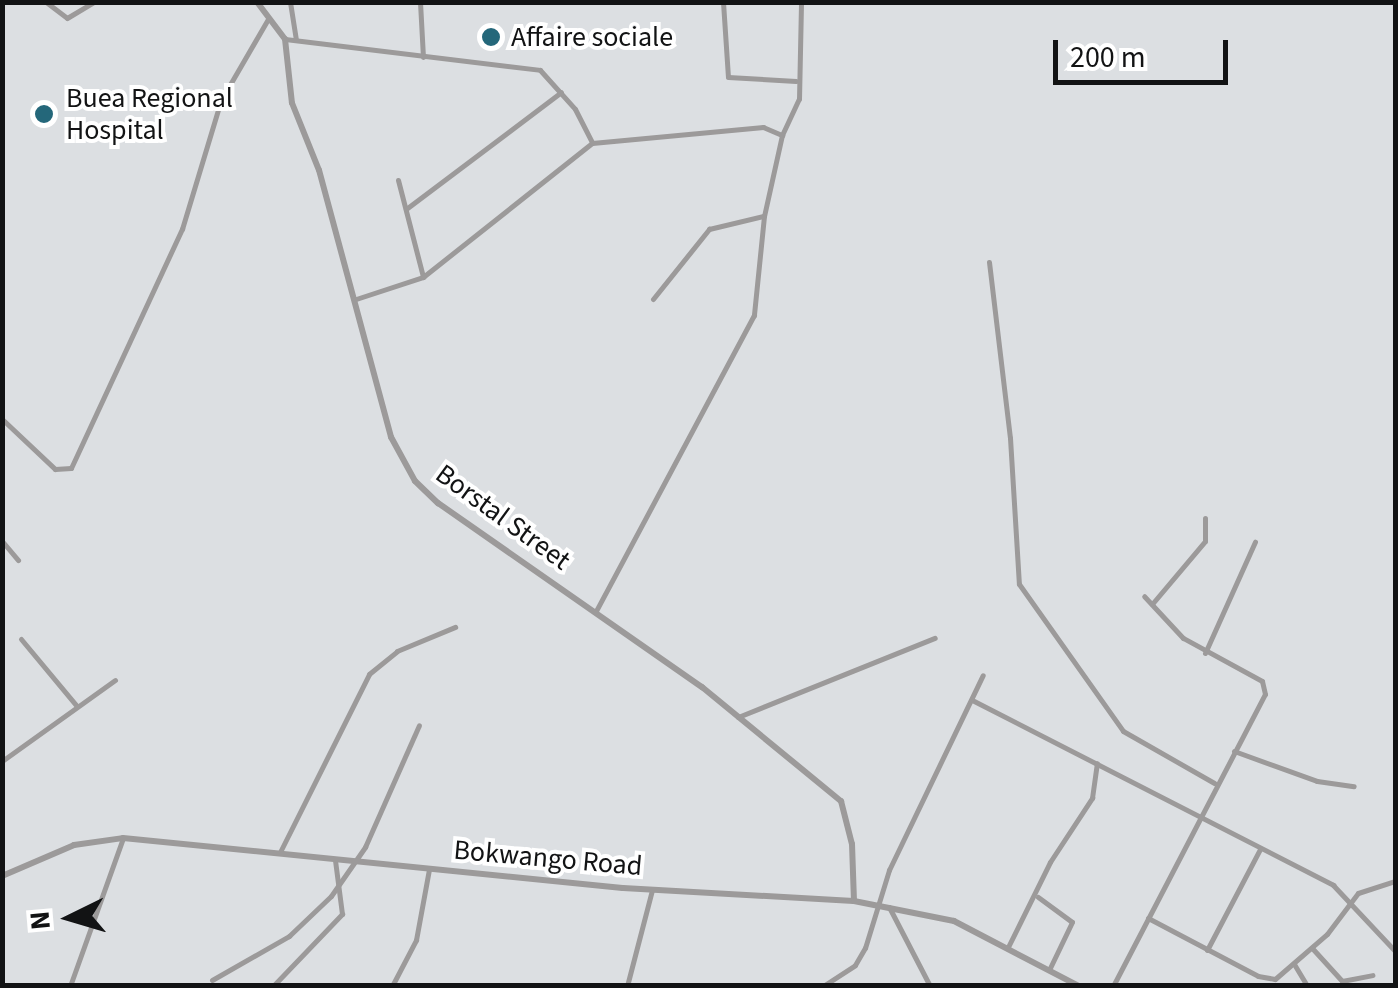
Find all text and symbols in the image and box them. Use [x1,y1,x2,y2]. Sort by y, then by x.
place label: Affaire sociale [511,20,673,54]
scale bar [1058,20,1233,82]
marker: Affaire sociale [480,26,502,48]
text: 200 m [1070,36,1146,79]
place label: Buea Regional Hospital [66,81,233,147]
marker: Buea Regional Hospital [31,101,57,127]
street label: Borstal Street [429,457,577,577]
street label: Bokwango Road [452,833,644,883]
north arrow [20,868,120,968]
text: N [19,910,61,932]

